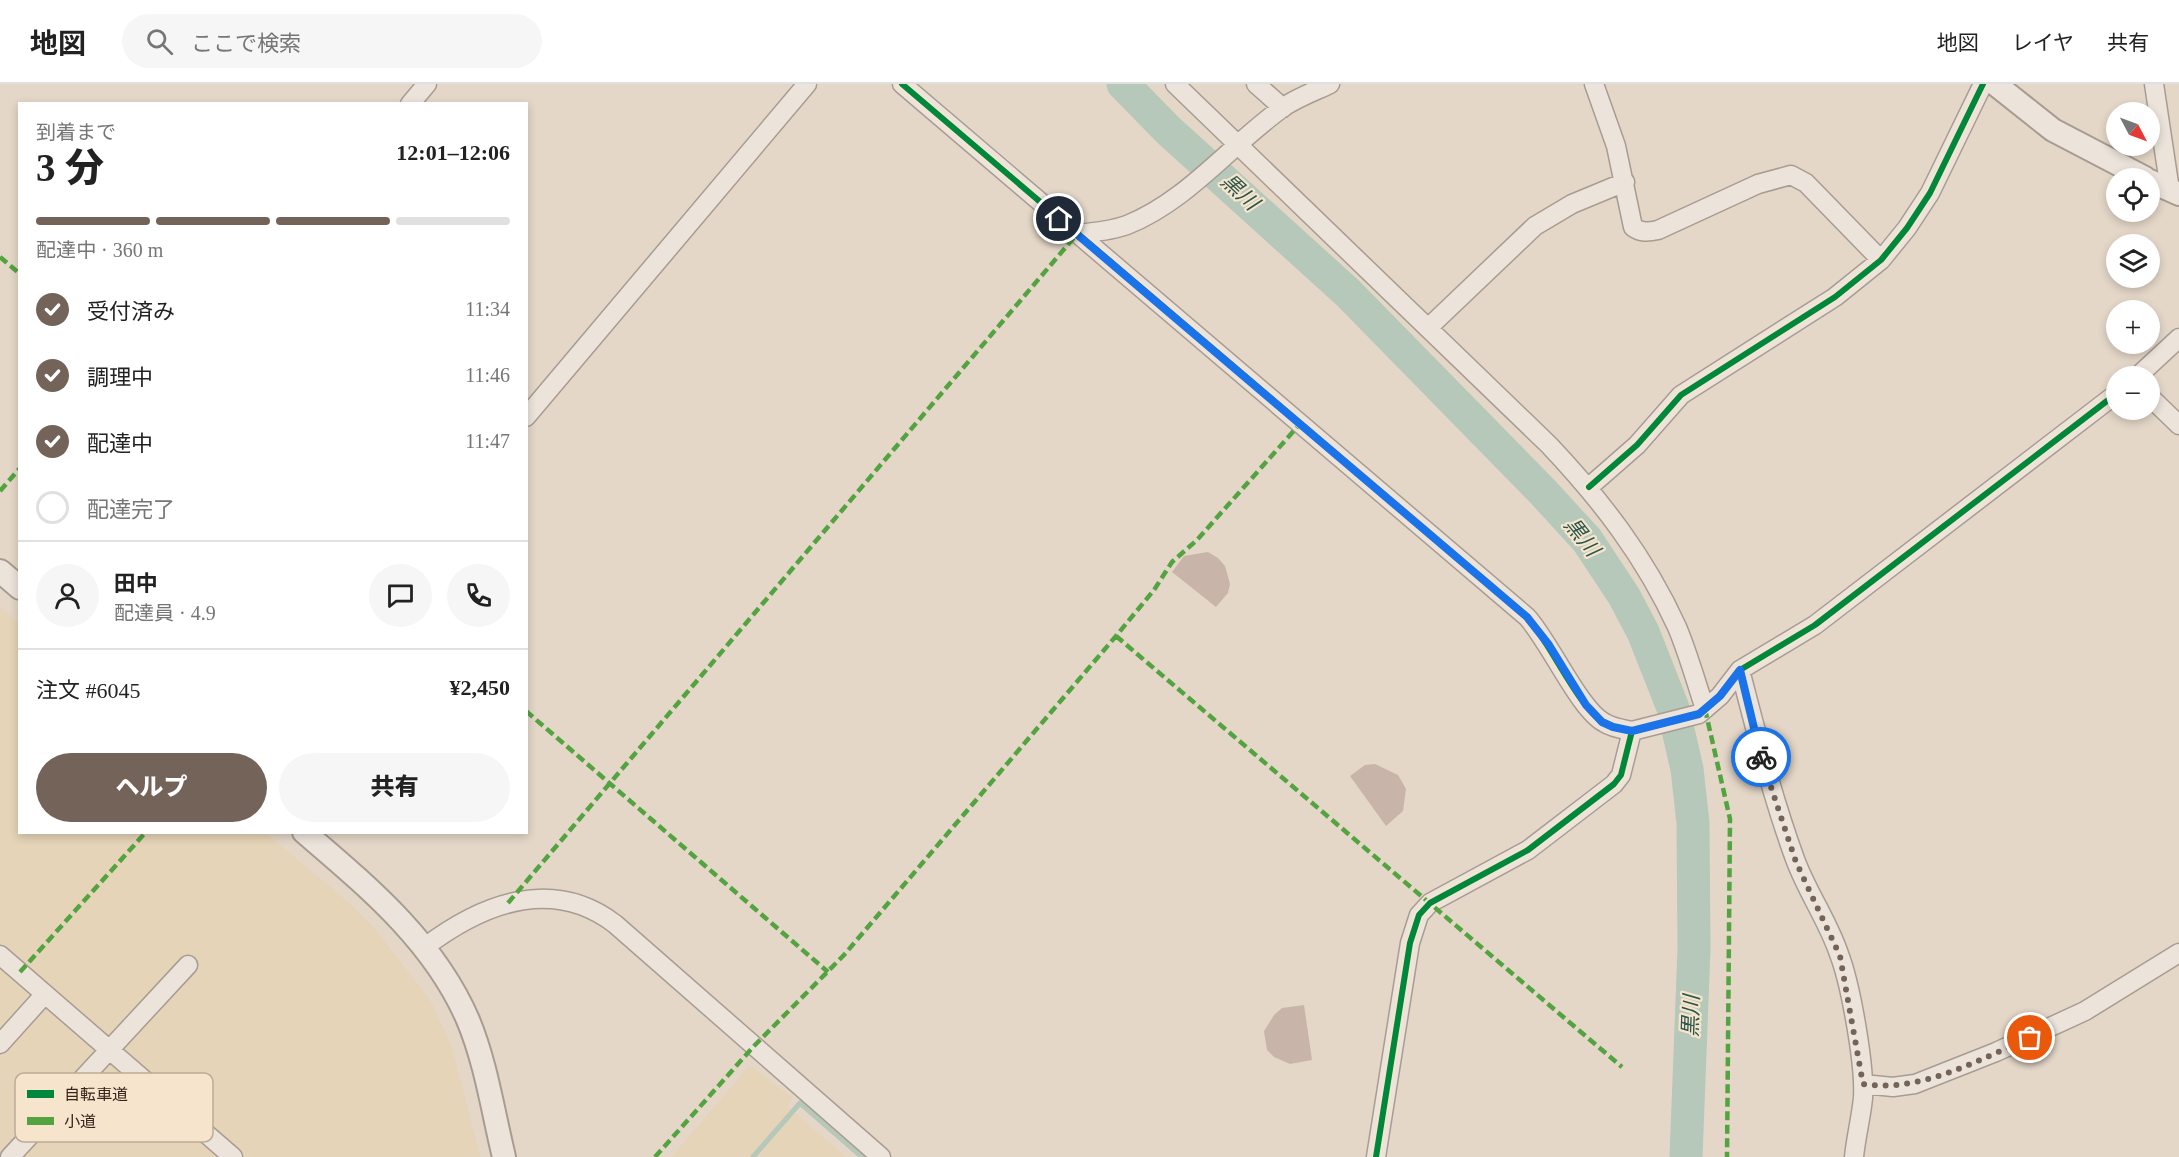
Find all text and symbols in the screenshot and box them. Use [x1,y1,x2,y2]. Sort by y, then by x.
search box [122,14,542,68]
icon: search [143,25,176,58]
text: 地図 [30,28,86,59]
text: ここで検索 [191,31,301,56]
text: 地図 [1937,31,1979,55]
text: レイヤ [2012,31,2074,55]
text: 共有 [2107,31,2149,55]
north arrow [2106,102,2160,156]
map controls [2106,102,2160,420]
text: 到着まで [36,121,116,143]
text: 12:01–12:06 [396,140,510,165]
text: 3 分 [36,146,104,189]
button: locate [2106,168,2160,222]
water label: 黒川 [1216,169,1265,216]
pin [1033,193,1084,244]
icon: home [1042,202,1075,235]
button: layers [2106,234,2160,288]
text: 配達中 · 360 m [36,239,163,261]
icon: check [36,293,69,326]
text: 11:34 [465,298,510,320]
text: 受付済み [87,299,175,324]
button: + [2106,300,2160,354]
icon: check [36,359,69,392]
text: 11:46 [465,364,510,386]
text: 調理中 [87,365,153,390]
button: − [2106,366,2160,420]
icon: check [36,425,69,458]
text: 11:47 [465,430,510,452]
text: 配達中 [87,431,153,456]
text: 配達完了 [87,497,175,522]
water label: 黒川 [1559,513,1606,562]
button: person [36,564,99,627]
button: chat [369,564,432,627]
button: phone [447,564,510,627]
text: 田中 [114,571,158,596]
text: 配達員 · 4.9 [114,602,216,624]
text: ¥2,450 [450,675,510,700]
text: 注文 #6045 [36,678,141,703]
courier [1731,727,1791,787]
icon: bike [1745,741,1778,774]
button: ヘルプ [36,753,267,822]
button: 共有 [279,753,510,822]
water label: 黒川 [1678,993,1704,1037]
pin [2004,1012,2055,1063]
icon: bag [2013,1021,2046,1054]
legend [15,1073,213,1142]
text: 自転車道 [64,1086,128,1103]
text: 小道 [64,1113,96,1130]

